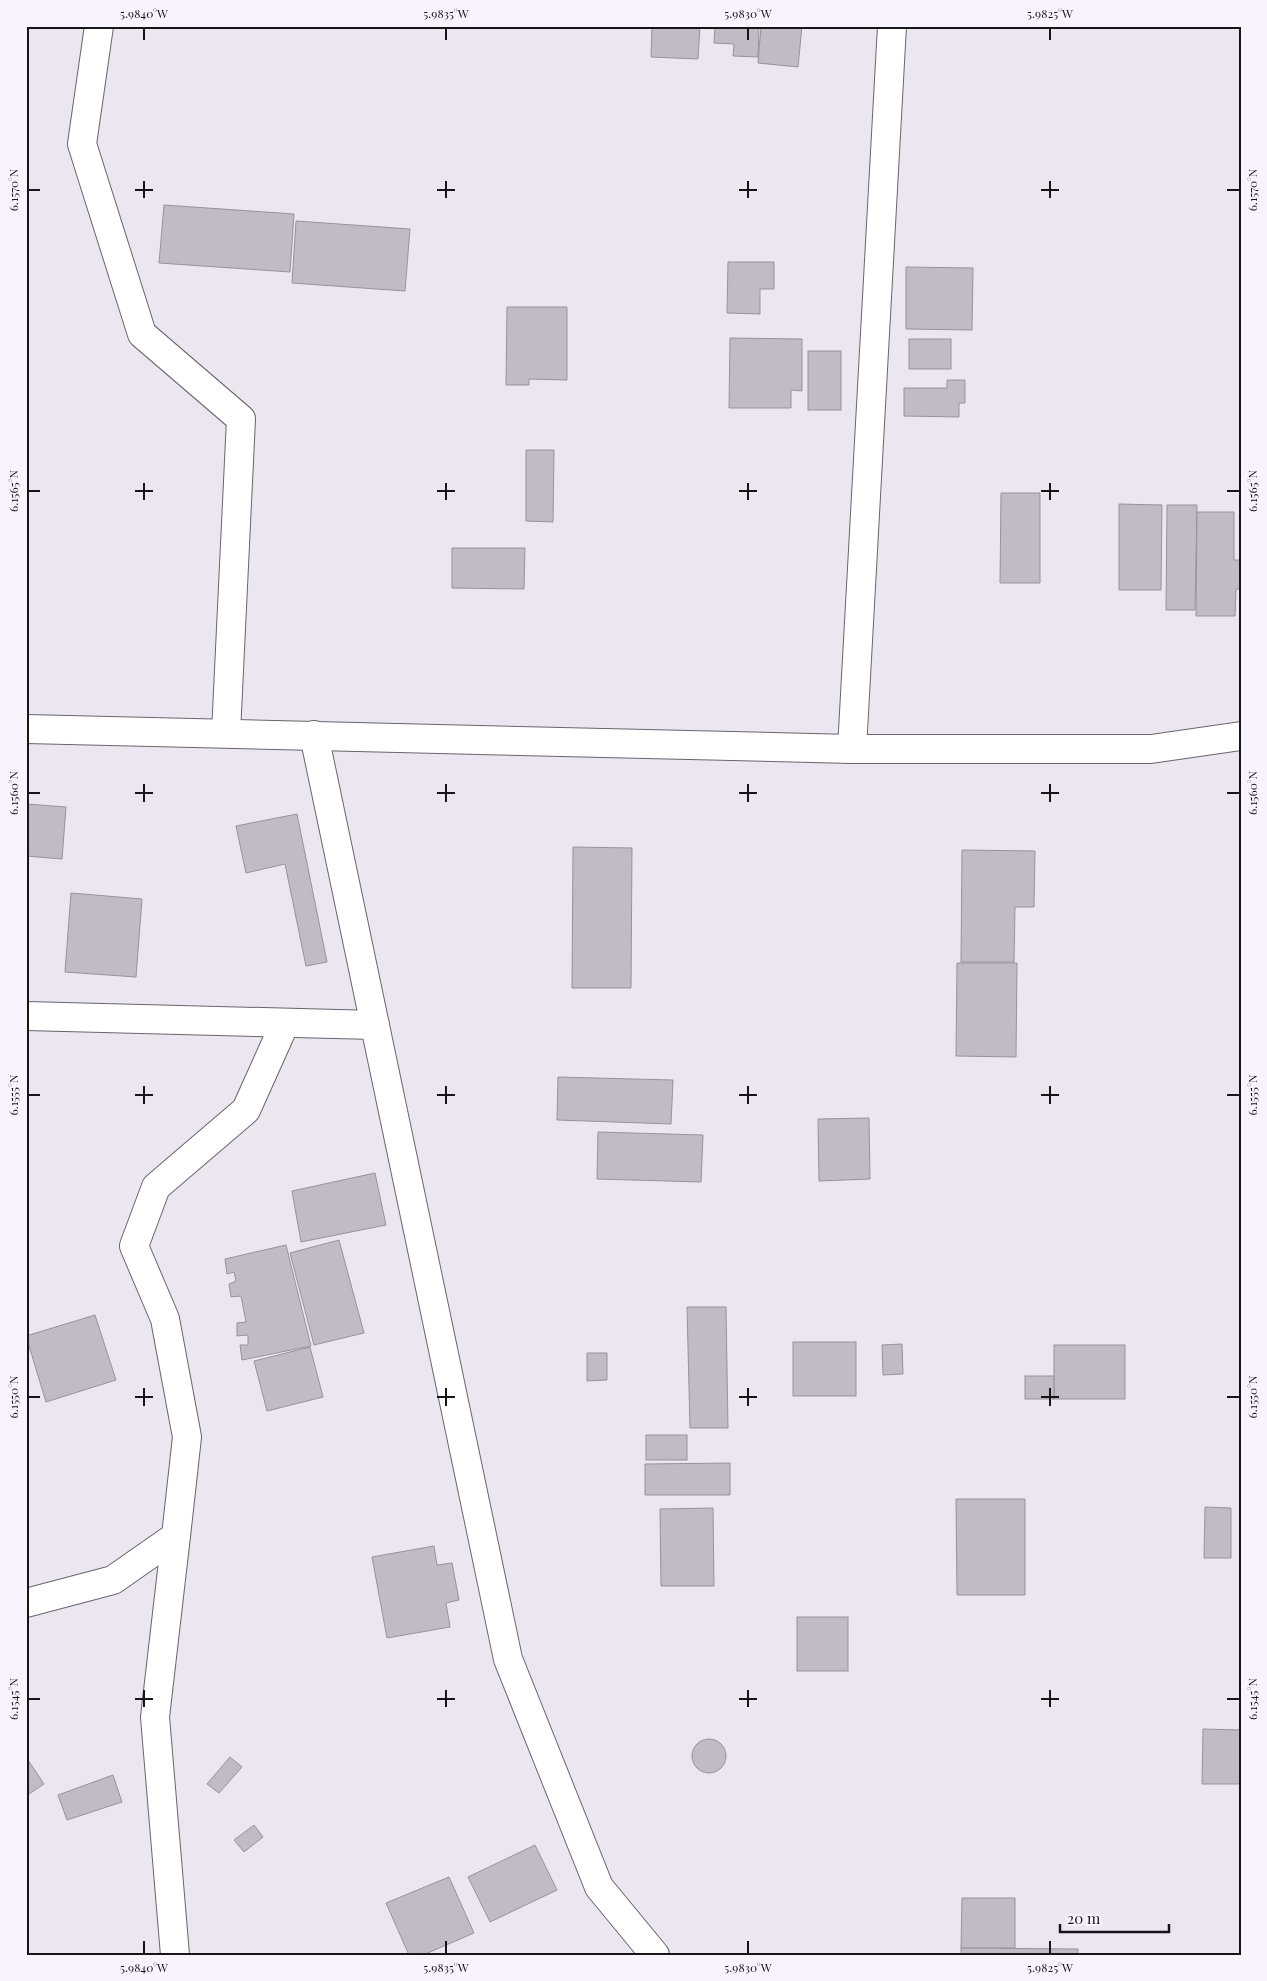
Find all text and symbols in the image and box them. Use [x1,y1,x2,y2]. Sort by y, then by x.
text: 5.9840°W [120,5,168,21]
text: 5.9835°W [423,5,469,21]
text: 5.9830°W [724,5,772,21]
text: 5.9825°W [1027,5,1073,21]
text: 6.1570°N [5,168,21,211]
text: 6.1570°N [1244,168,1260,211]
text: 6.1565°N [5,469,21,512]
text: 6.1565°N [1244,469,1260,512]
text: 6.1560°N [5,770,21,815]
text: 6.1560°N [1244,770,1260,815]
text: 6.1555°N [5,1074,21,1115]
text: 6.1555°N [1244,1074,1260,1115]
text: 6.1550°N [5,1375,21,1418]
text: 6.1550°N [1244,1375,1260,1418]
text: 6.1545°N [5,1678,21,1720]
text: 6.1545°N [1244,1678,1260,1720]
scale bar [1060,1901,1168,1933]
text: 20 m [1067,1908,1101,1928]
text: 5.9840°W [120,1959,168,1975]
text: 5.9835°W [423,1959,469,1975]
text: 5.9830°W [724,1959,772,1975]
text: 5.9825°W [1027,1959,1073,1975]

